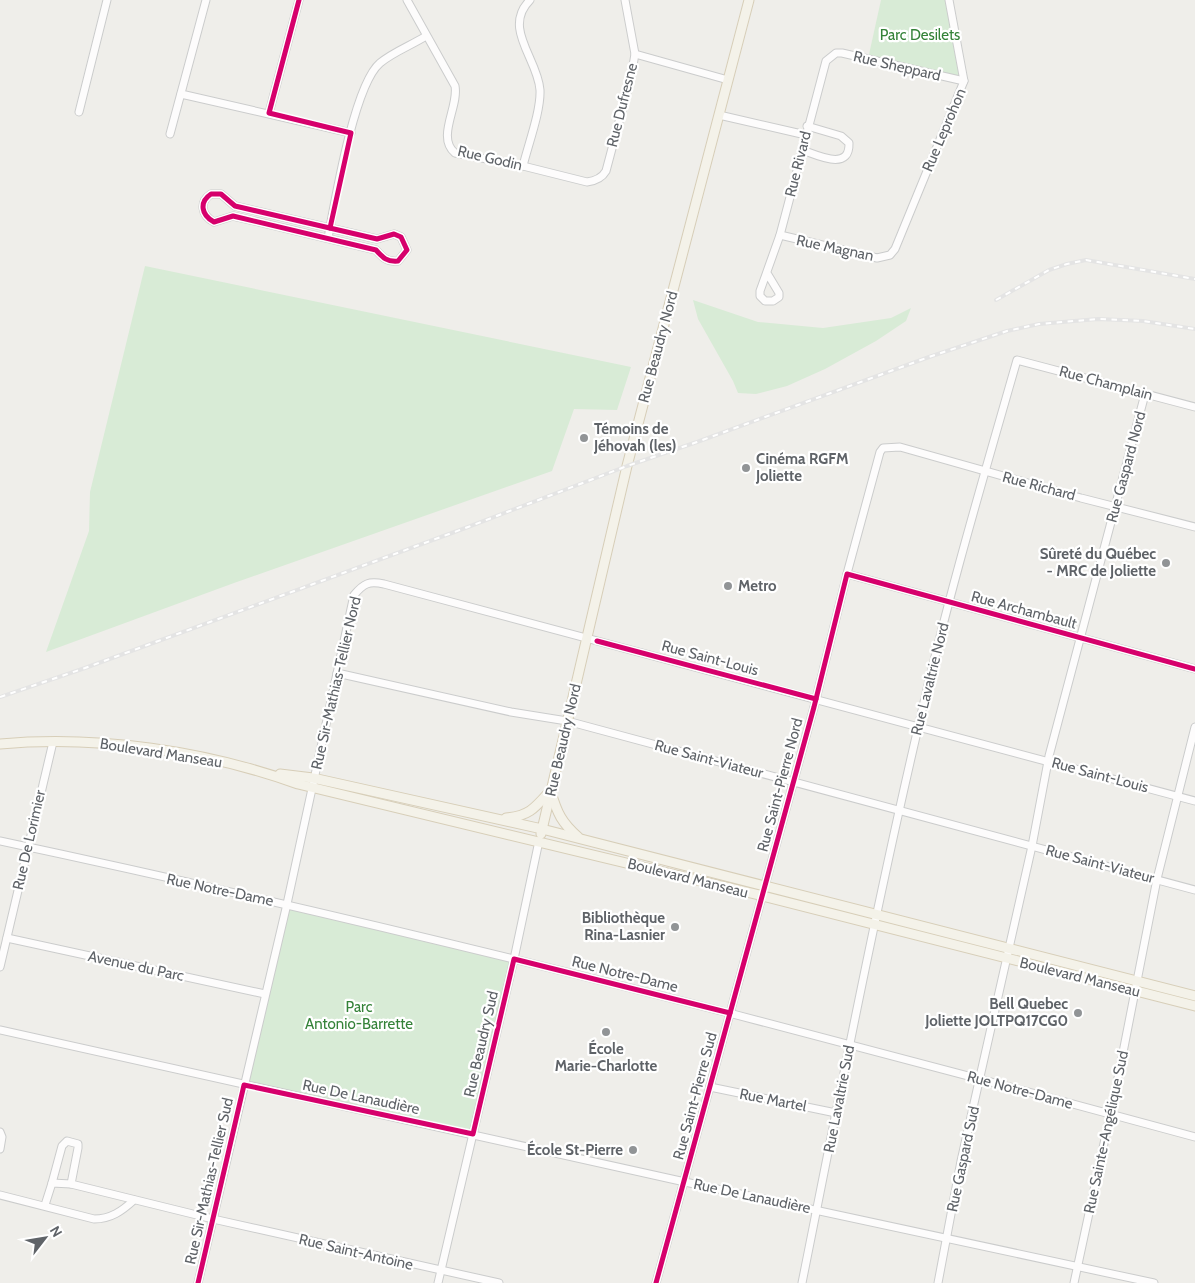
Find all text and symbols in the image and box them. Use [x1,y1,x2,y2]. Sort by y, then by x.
park label: Parc Desilets [880,26,960,44]
street label: Rue Sheppard [852,47,942,85]
street label: Rue Dufresne [603,61,641,149]
street label: Rue Leprohon [918,86,970,174]
street label: Rue Rivard [781,129,815,199]
street label: Rue Godin [456,142,524,174]
street label: Rue Magnan [795,231,875,265]
street label: Rue Beaudry Nord [634,289,682,405]
street label: Rue Champlain [1057,362,1155,404]
street label: Rue Gaspard Nord [1102,409,1150,525]
place label: Témoins de Jéhovah (les) [593,420,676,455]
marker: Témoins de Jéhovah (les) [578,432,590,444]
place label: Cinéma RGFM Joliette [755,450,848,485]
marker: Cinéma RGFM Joliette [740,462,752,474]
street label: Rue Richard [1000,468,1078,504]
place label: Sûreté du Québec - MRC de Joliette [1040,545,1156,580]
marker: Sûreté du Québec - MRC de Joliette [1160,557,1172,569]
place label: Metro [738,577,777,595]
marker: Metro [722,580,734,592]
street label: Rue Archambault [969,587,1079,633]
street label: Rue Sir-Mathias-Tellier Nord [307,595,365,771]
street label: Rue Lavaltrie Nord [907,621,953,737]
street label: Rue Saint-Louis [660,636,760,680]
street label: Rue Beaudry Nord [541,682,585,798]
street label: Rue Saint-Pierre Nord [753,716,807,854]
street label: Boulevard Manseau [99,734,223,772]
street label: Rue Saint-Viateur [653,736,765,782]
street label: Rue Saint-Louis [1050,753,1150,797]
street label: Rue De Lorimier [9,788,49,892]
street label: Rue Saint-Viateur [1044,841,1156,887]
street label: Boulevard Manseau [626,854,750,902]
street label: Rue Notre-Dame [165,870,275,910]
place label: Bibliothèque Rina-Lasnier [582,909,665,944]
marker: Bibliothèque Rina-Lasnier [669,921,681,933]
street label: Avenue du Parc [86,947,186,985]
street label: Rue Notre-Dame [570,952,680,996]
street label: Boulevard Manseau [1018,953,1142,1001]
street label: Rue Beaudry Sud [460,989,502,1099]
place label: Bell Quebec Joliette JOLTPQ17CG0 [924,995,1068,1030]
park label: Parc Antonio-Barrette [305,998,413,1033]
marker: Bell Quebec Joliette JOLTPQ17CG0 [1072,1007,1084,1019]
marker: École Marie-Charlotte [600,1026,612,1038]
street label: Rue Saint-Pierre Sud [669,1030,721,1162]
place label: École Marie-Charlotte [555,1039,658,1075]
street label: Rue Lavaltrie Sud [820,1044,858,1154]
street label: Rue Sainte-Angélique Sud [1080,1049,1132,1215]
street label: Rue Notre-Dame [965,1067,1075,1113]
street label: Rue De Lanaudière [301,1076,421,1118]
street label: Rue Martel [738,1085,809,1115]
street label: Rue Sir-Mathias-Tellier Sud [181,1096,237,1266]
street label: Rue Gaspard Sud [943,1104,983,1214]
place label: École St-Pierre [527,1140,623,1159]
marker: École St-Pierre [627,1144,639,1156]
street label: Rue De Lanaudière [692,1175,812,1217]
north arrow [20,1213,70,1263]
text: N [46,1222,66,1240]
street label: Rue Saint-Antoine [297,1230,415,1274]

